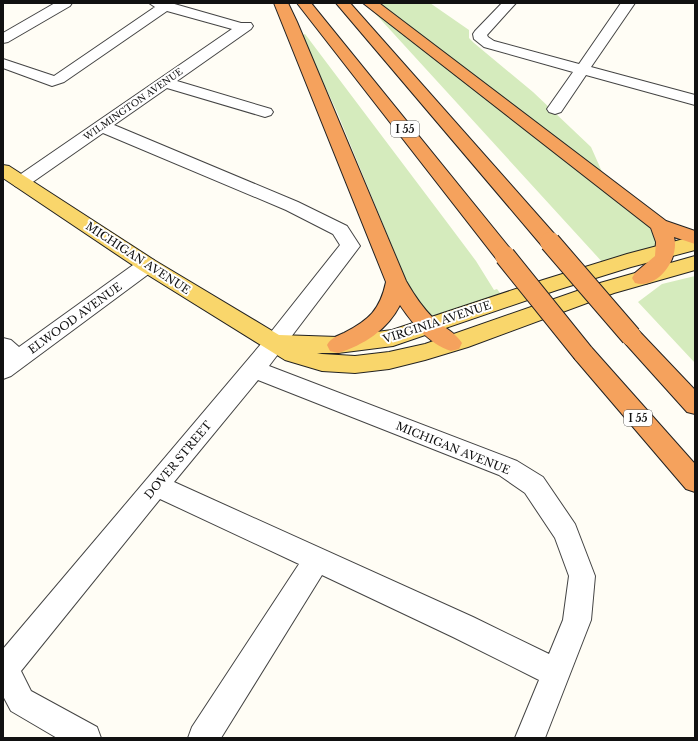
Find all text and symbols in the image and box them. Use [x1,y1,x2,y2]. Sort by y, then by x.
street label: WILMINGTON AVENUE [81,65,185,143]
road number: I 55 [391,121,419,137]
street label: MICHIGAN AVENUE [83,219,193,297]
street label: ELWOOD AVENUE [25,279,125,357]
street label: VIRGINIA AVENUE [380,298,493,346]
road number: I 55 [624,410,652,426]
street label: DOVER STREET [141,418,215,502]
street label: MICHIGAN AVENUE [394,419,512,477]

